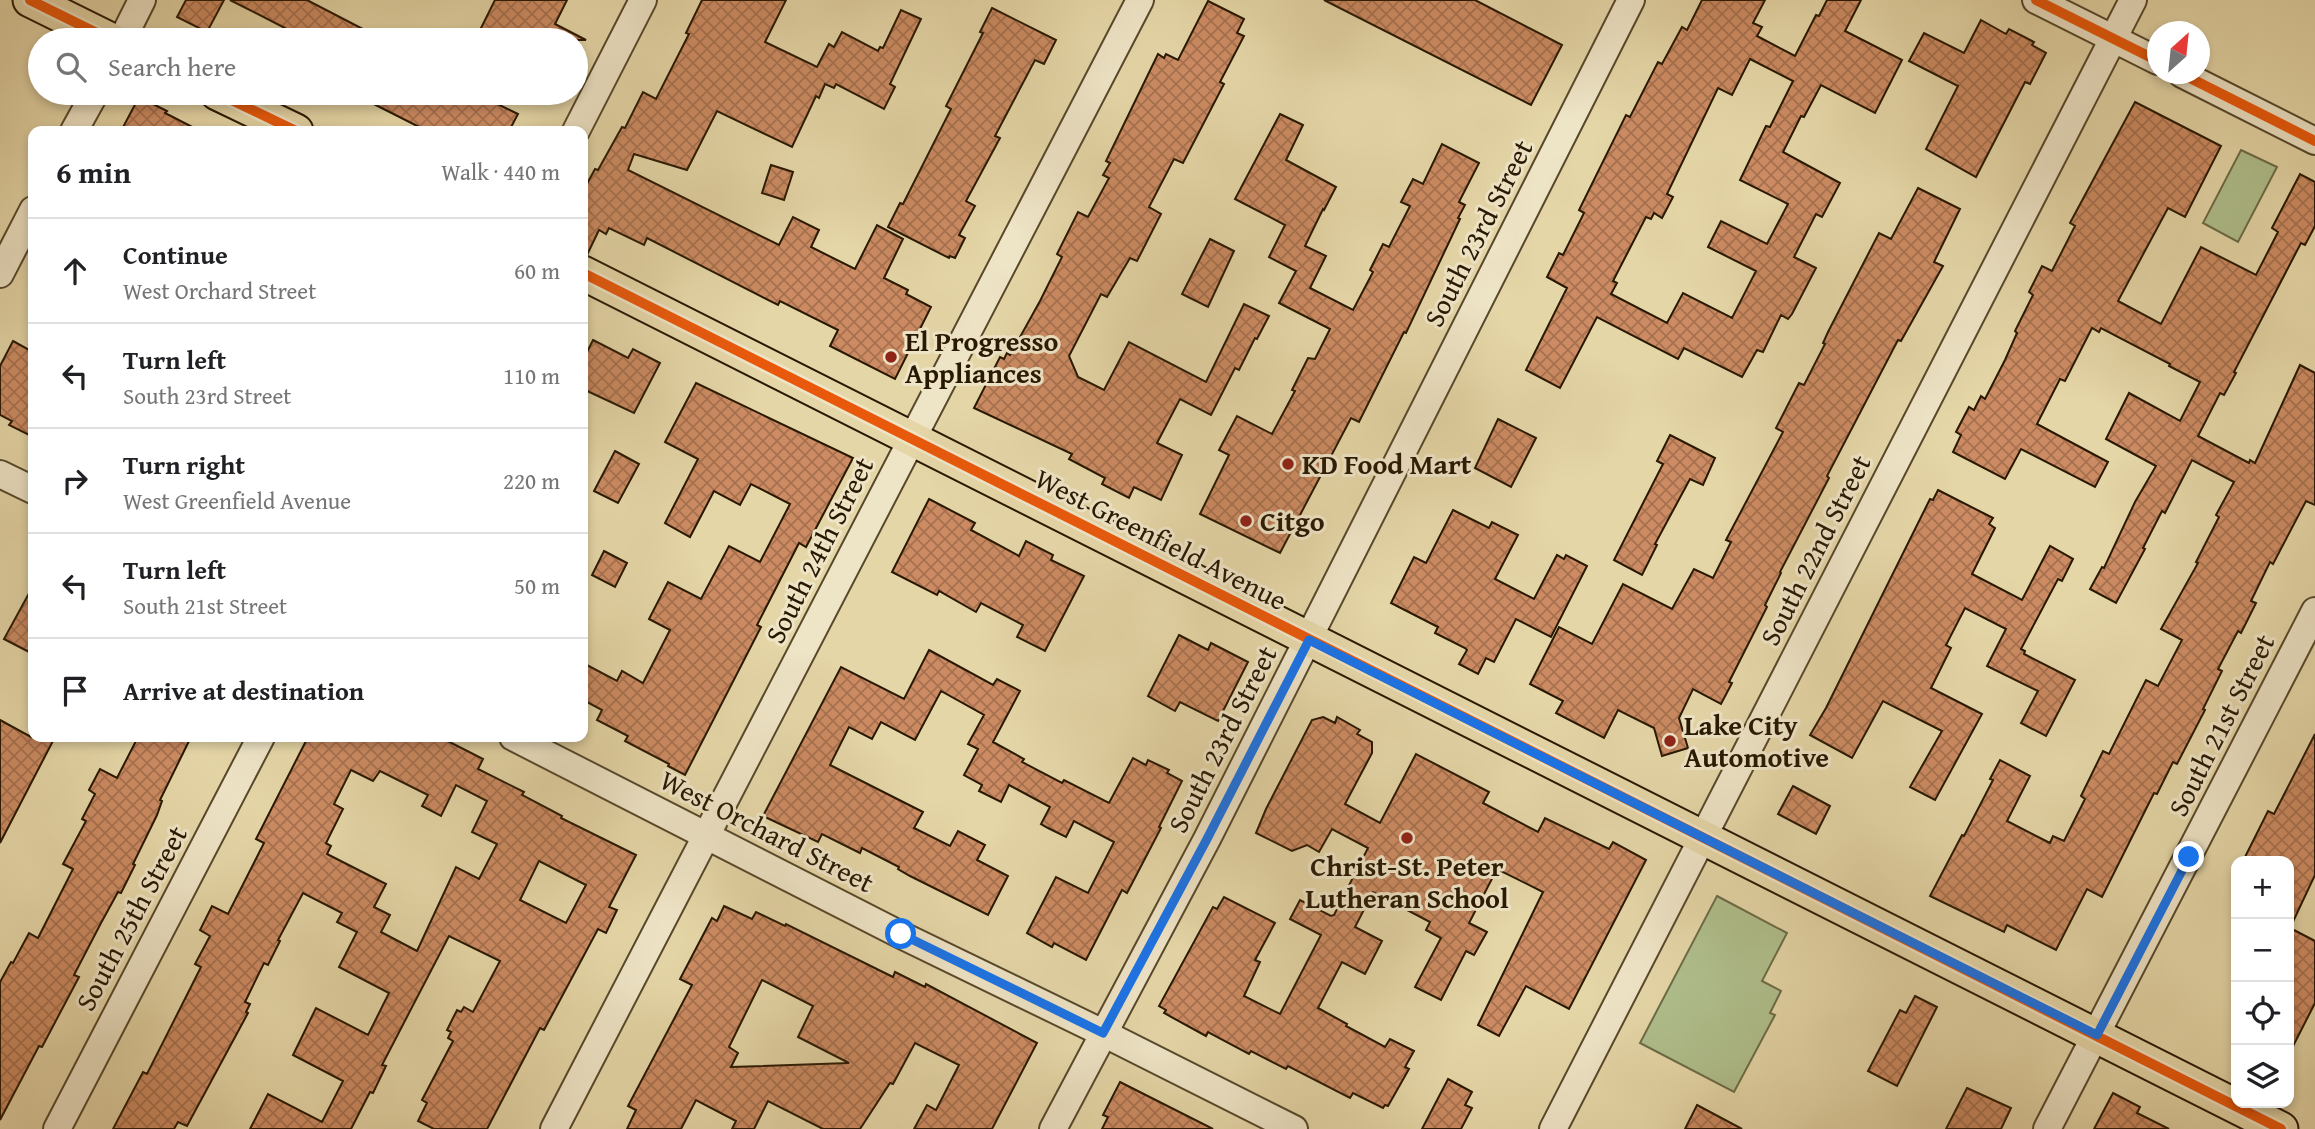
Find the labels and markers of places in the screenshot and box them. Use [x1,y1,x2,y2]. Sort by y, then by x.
place label: El Progresso Appliances [905,320,1058,393]
marker: El Progresso Appliances [883,349,899,365]
place label: KD Food Mart [1302,443,1472,484]
marker: KD Food Mart [1280,456,1296,472]
place label: Citgo [1260,500,1325,541]
marker: Citgo [1238,513,1254,529]
place label: Lake City Automotive [1684,704,1829,777]
marker: Lake City Automotive [1662,733,1678,749]
marker: Christ-St. Peter Lutheran School [1399,830,1415,846]
place label: Christ-St. Peter Lutheran School [1305,845,1509,918]

